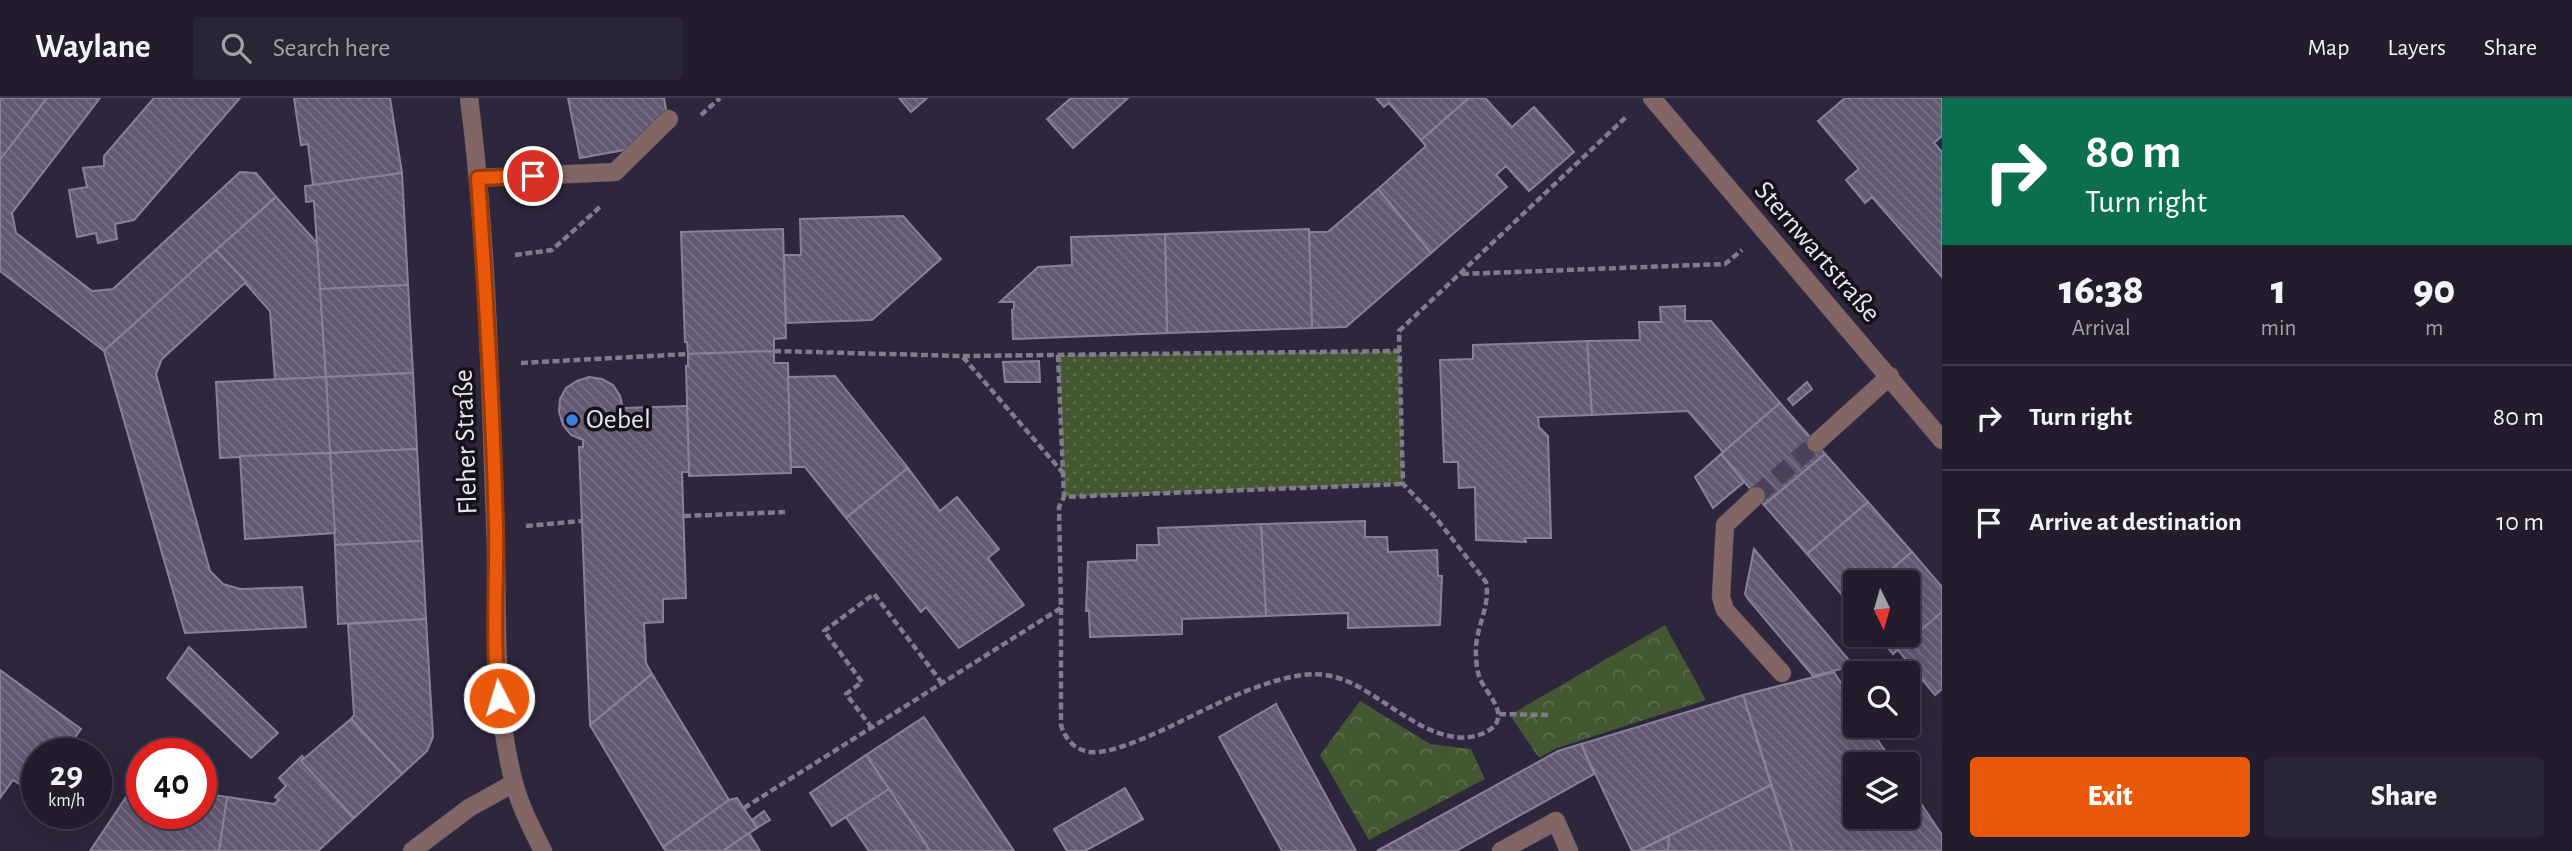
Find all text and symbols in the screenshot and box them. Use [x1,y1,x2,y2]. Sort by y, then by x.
search box [193,17,683,80]
icon: search [217,29,255,67]
text: Waylane [35,31,151,64]
text: Search here [273,35,390,61]
text: Map [2307,36,2349,60]
text: Layers [2387,36,2446,60]
text: Share [2484,36,2537,60]
icon: right [1970,126,2061,217]
text: 80 m [2085,128,2182,177]
pin [503,146,563,206]
icon: arrive [514,157,552,195]
street label: Sternwartstraße [1749,176,1885,328]
text: Turn right [2085,186,2207,218]
text: 16:38 [2059,269,2144,311]
text: 1 [2271,269,2286,311]
text: 90 [2413,269,2455,311]
text: Arrival [2072,317,2131,340]
text: min [2260,317,2296,340]
text: m [2425,317,2443,340]
street label: Fleher Straße [449,369,483,515]
icon: right [1970,399,2008,437]
text: Turn right [2029,404,2132,430]
text: 80 m [2493,404,2544,430]
place label: Oebel [586,406,651,434]
marker: Oebel [564,412,580,428]
icon: arrive [1970,504,2008,542]
text: Arrive at destination [2029,509,2242,535]
text: 10 m [2496,509,2544,535]
north arrow [1843,570,1920,648]
map controls [1843,570,1920,829]
position arrow [462,661,536,735]
button: search [1843,661,1920,738]
speed limit sign: 40 [126,738,217,829]
button: layers [1843,752,1920,829]
text: 29 [50,757,83,792]
button: Exit [1970,757,2250,837]
button: Share [2264,757,2544,837]
text: km/h [48,792,85,810]

